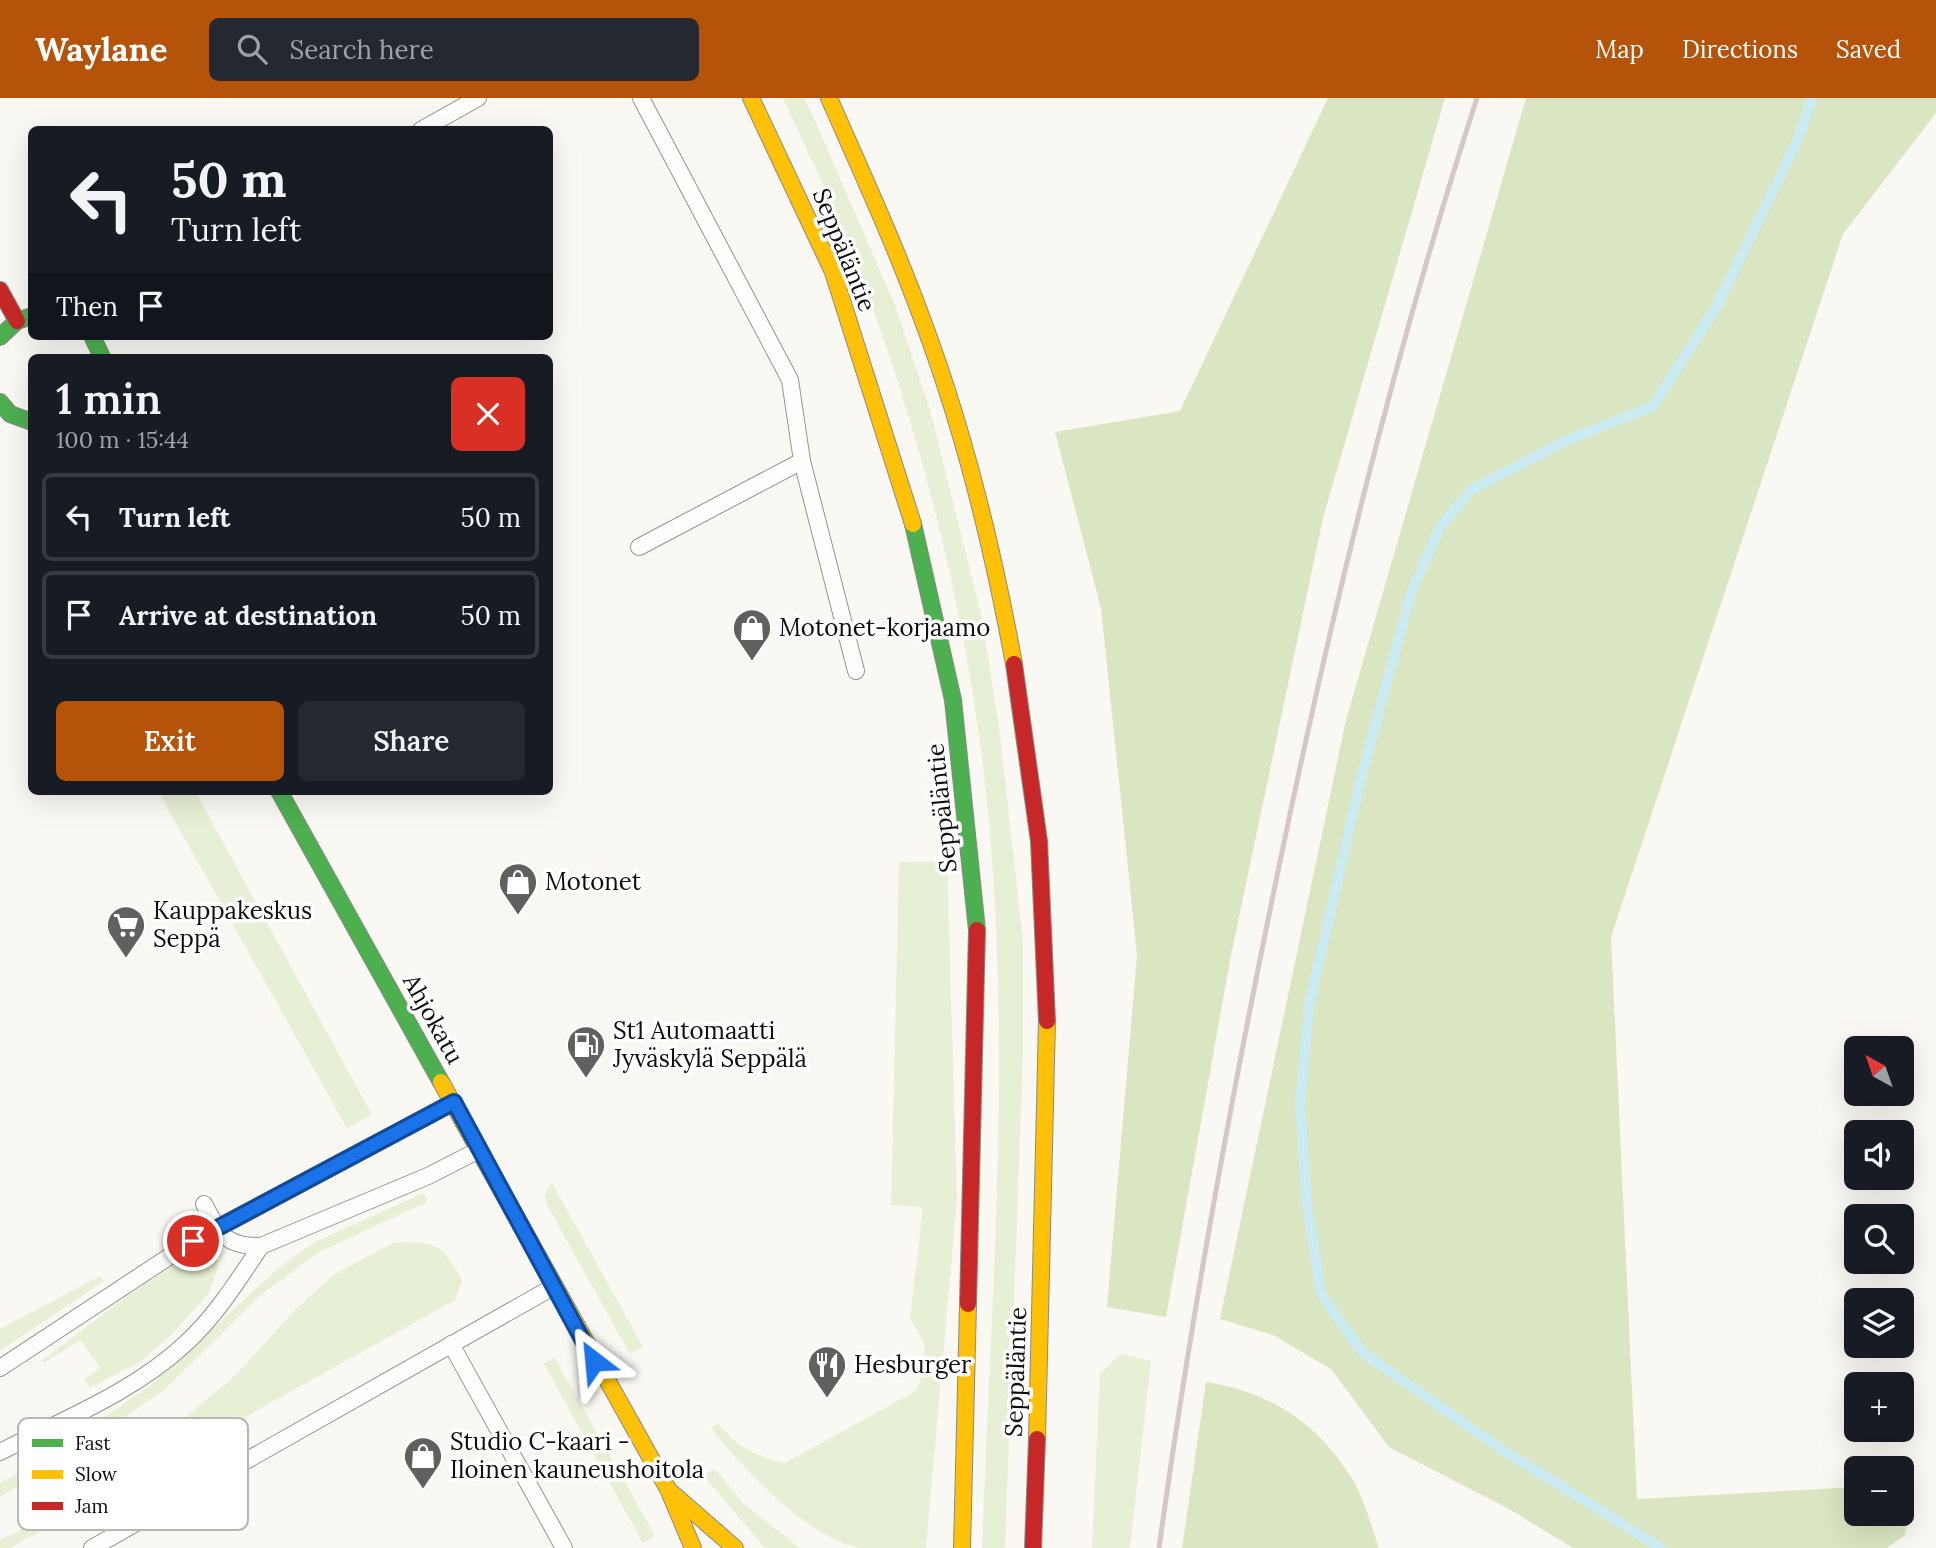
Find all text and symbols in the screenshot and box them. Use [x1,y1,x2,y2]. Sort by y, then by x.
search box [209,18,699,81]
text: Waylane [35,28,167,70]
icon: search [233,30,271,68]
text: Search here [289,33,434,66]
text: Map [1595,34,1644,65]
text: Directions [1682,34,1798,65]
text: Saved [1836,34,1901,65]
text: 50 m [171,148,287,210]
icon: left [56,154,147,245]
street label: Seppäläntie [806,184,883,316]
text: Turn left [171,209,301,250]
icon: arrive [132,287,170,325]
text: Then [56,290,118,323]
text: 1 min [56,372,161,426]
button: close [451,377,525,451]
text: 100 m · 15:44 [56,425,189,454]
icon: left [60,498,98,536]
text: Turn left [119,501,230,534]
text: 50 m [461,501,521,534]
icon: arrive [60,596,98,634]
text: Arrive at destination [119,599,377,632]
text: 50 m [461,599,521,632]
shop icon: Motonet-korjaamo [731,607,773,662]
place label: Motonet-korjaamo [779,612,990,643]
button: Exit [56,701,284,781]
button: Share [298,701,525,781]
street label: Seppäläntie [919,742,964,874]
shop icon: Motonet [497,861,539,916]
place label: Motonet [545,866,642,897]
place label: Kauppakeskus Seppä [153,895,312,954]
supermarket icon: Kauppakeskus Seppä [105,904,147,959]
street label: Ahjokatu [396,967,471,1069]
place label: St1 Automaatti Jyväskylä Seppälä [612,1015,807,1074]
fuel station icon: St1 Automaatti Jyväskylä Seppälä [565,1024,607,1079]
north arrow [1844,1036,1914,1106]
map controls [1844,1036,1914,1526]
button: sound [1844,1120,1914,1190]
button: search [1844,1204,1914,1274]
pin [163,1211,223,1271]
icon: arrive [174,1222,212,1260]
button: layers [1844,1288,1914,1358]
street label: Seppäläntie [998,1306,1033,1437]
position arrow [557,1324,631,1398]
restaurant icon: Hesburger [806,1344,848,1399]
place label: Hesburger [854,1349,972,1380]
button: + [1844,1372,1914,1442]
legend [18,1418,248,1530]
place label: Studio C-kaari - Iloinen kauneushoitola [450,1426,704,1485]
text: Fast [75,1431,111,1455]
shop icon: Studio C-kaari - Iloinen kauneushoitola [402,1435,444,1490]
button: − [1844,1456,1914,1526]
text: Slow [75,1462,118,1486]
text: Jam [74,1494,109,1518]

